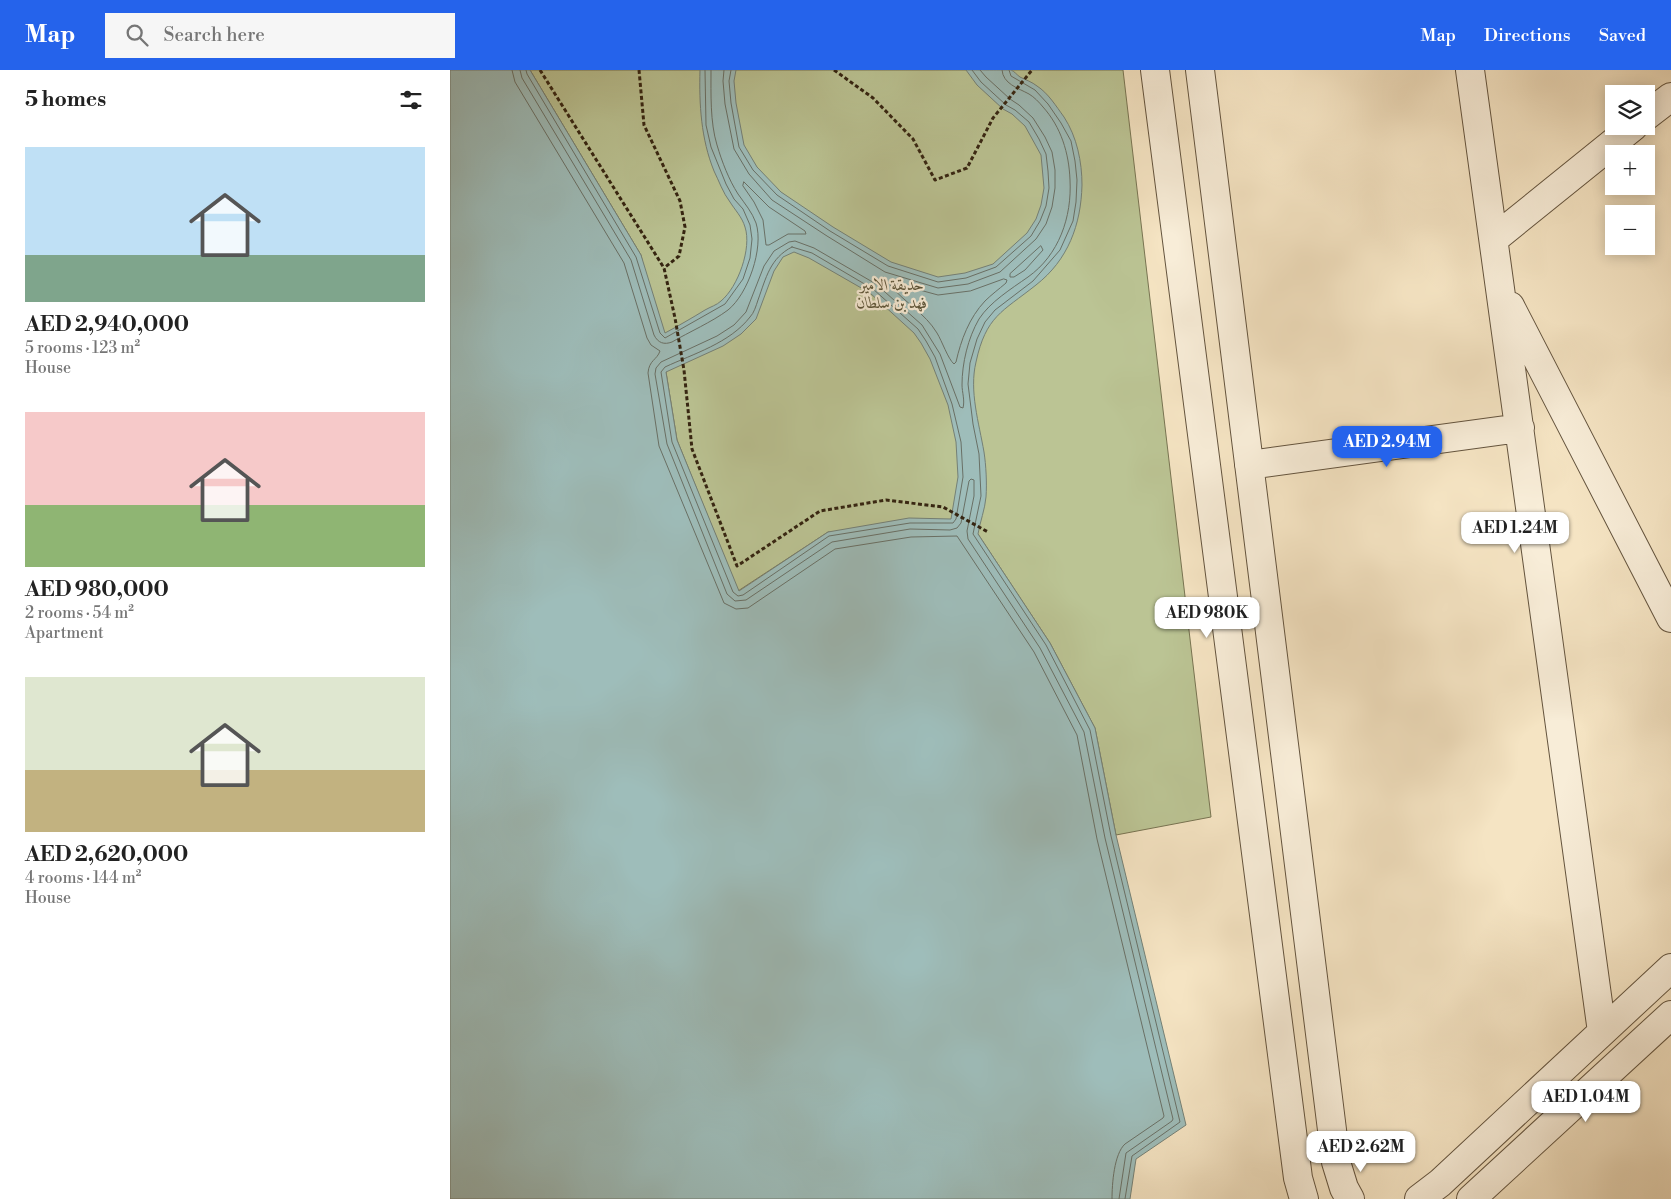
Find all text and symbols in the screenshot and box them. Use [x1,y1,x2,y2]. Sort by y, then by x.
search box [105,13,455,58]
text: Map [25,20,75,50]
icon: search [123,21,151,49]
text: Search here [163,23,265,47]
text: Map [1420,24,1456,47]
text: Directions [1484,24,1571,47]
text: Saved [1599,24,1646,47]
map controls [1605,85,1655,255]
button: layers [1605,85,1655,135]
icon: filters [397,86,425,114]
text: 5 homes [25,87,106,113]
button: + [1605,145,1655,195]
icon: home [180,180,270,270]
button: − [1605,205,1655,255]
park label: حديقة الامير فهد بن سلطان [857,275,927,313]
text: AED 2,940,000 [25,312,189,338]
text: 5 rooms · 123 m² [25,338,140,358]
text: House [25,358,71,378]
pin: AED 2.94M [1330,426,1444,468]
text: AED 2.94M [1343,432,1431,452]
icon: home [180,445,270,535]
pin: AED 1.24M [1458,512,1572,554]
text: AED 1.24M [1472,518,1558,538]
text: AED 980,000 [25,577,169,603]
pin: AED 980K [1155,596,1259,639]
text: 2 rooms · 54 m² [25,603,134,623]
text: AED 980K [1166,603,1248,623]
text: Apartment [25,623,104,643]
icon: home [180,710,270,800]
text: AED 2,620,000 [25,842,188,868]
text: 4 rooms · 144 m² [25,868,141,888]
text: House [25,888,71,908]
pin: AED 1.04M [1529,1080,1643,1123]
text: AED 1.04M [1542,1087,1630,1107]
pin: AED 2.62M [1304,1130,1418,1173]
text: AED 2.62M [1317,1137,1405,1157]

